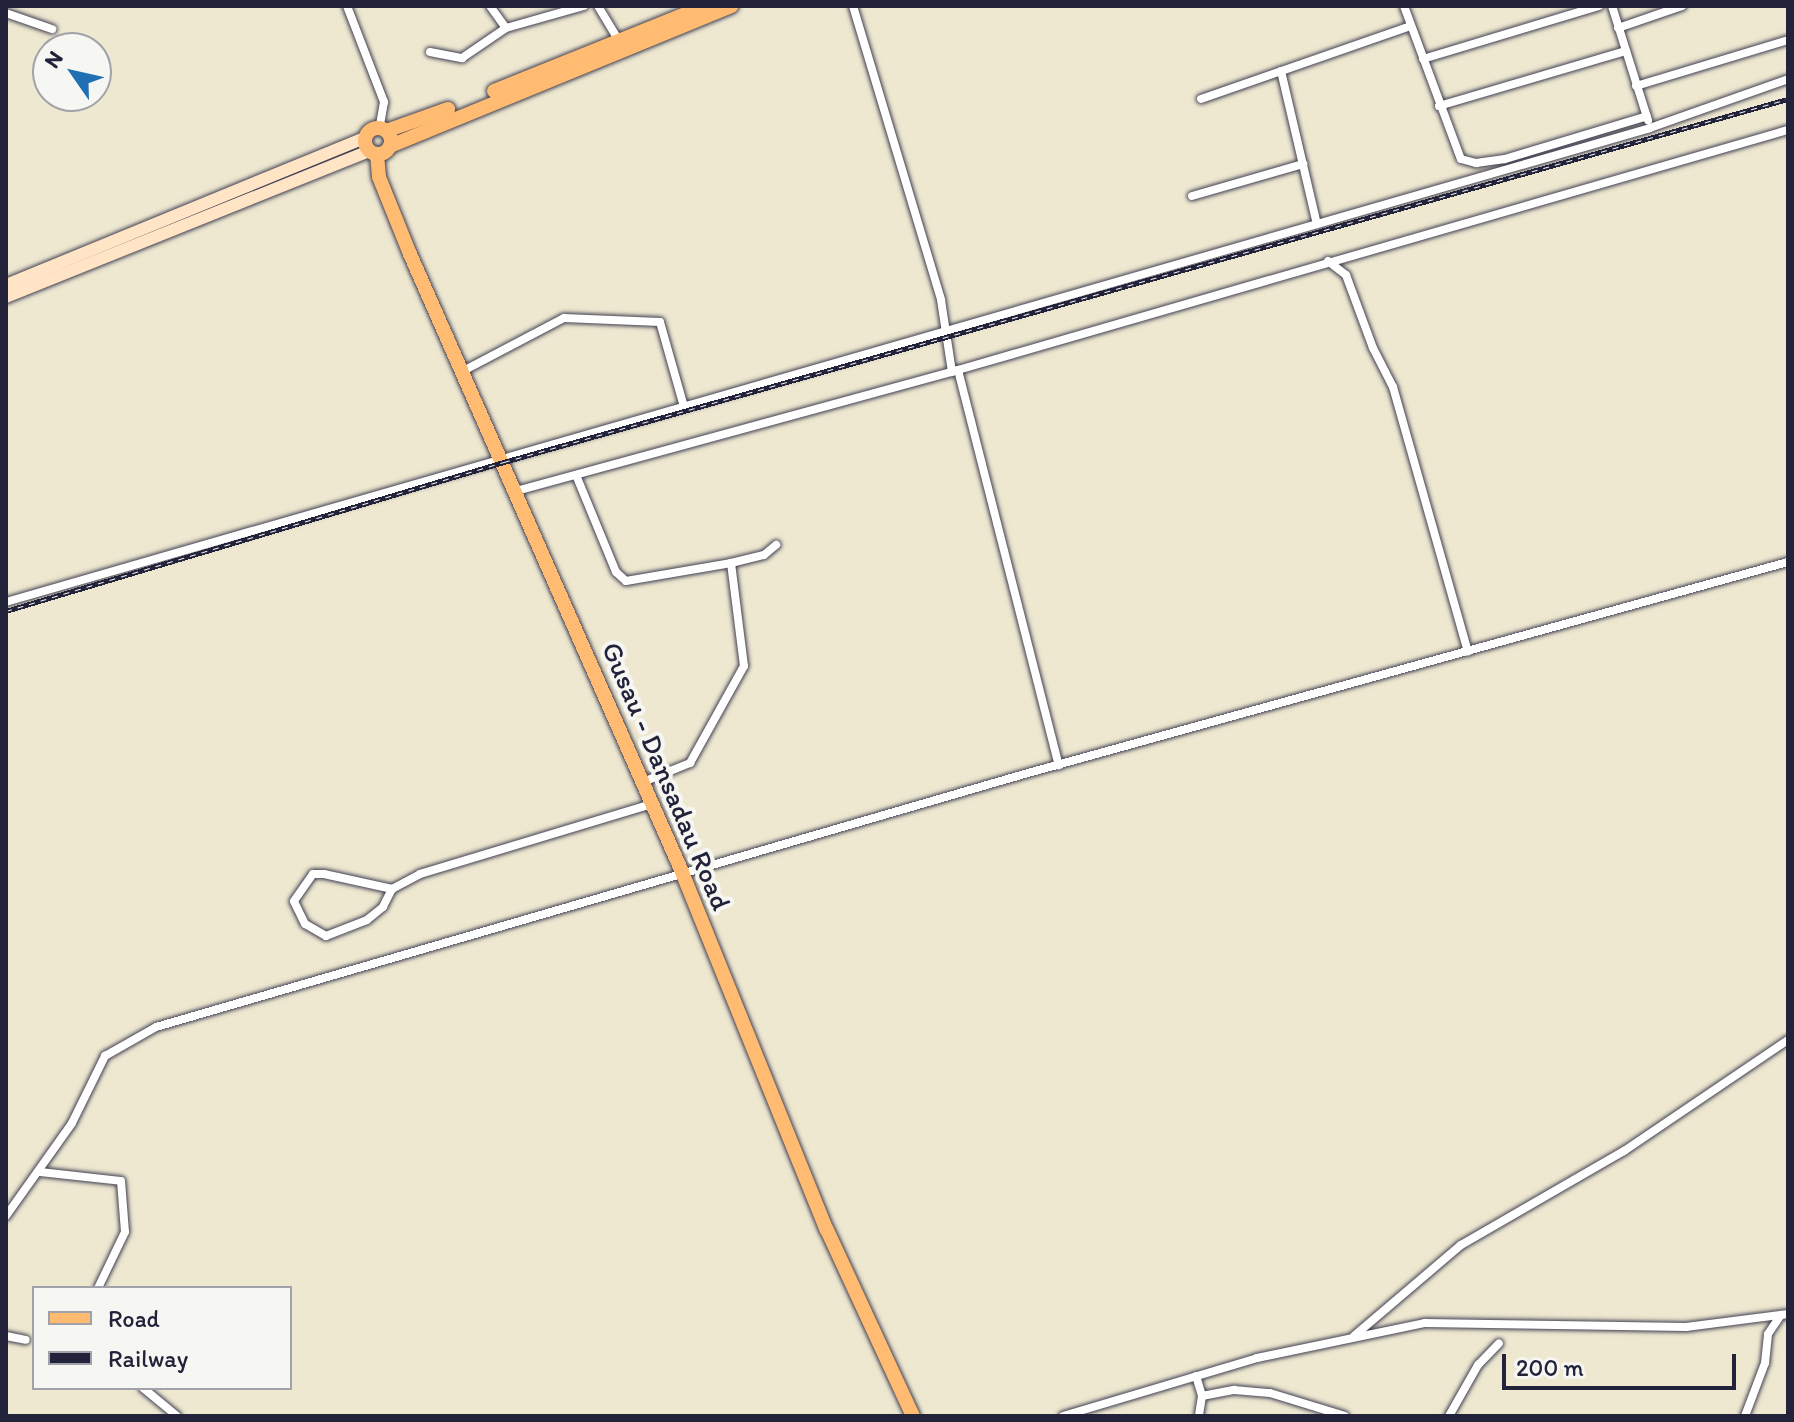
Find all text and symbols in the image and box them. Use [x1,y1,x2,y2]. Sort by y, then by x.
north arrow [32,32,112,112]
text: N [38,46,69,73]
street label: Gusau - Dansadau Road [595,637,739,915]
legend [32,1286,292,1390]
text: Road [108,1304,160,1333]
scale bar [1506,1338,1740,1388]
text: Railway [108,1344,188,1373]
text: 200 m [1516,1353,1584,1382]

